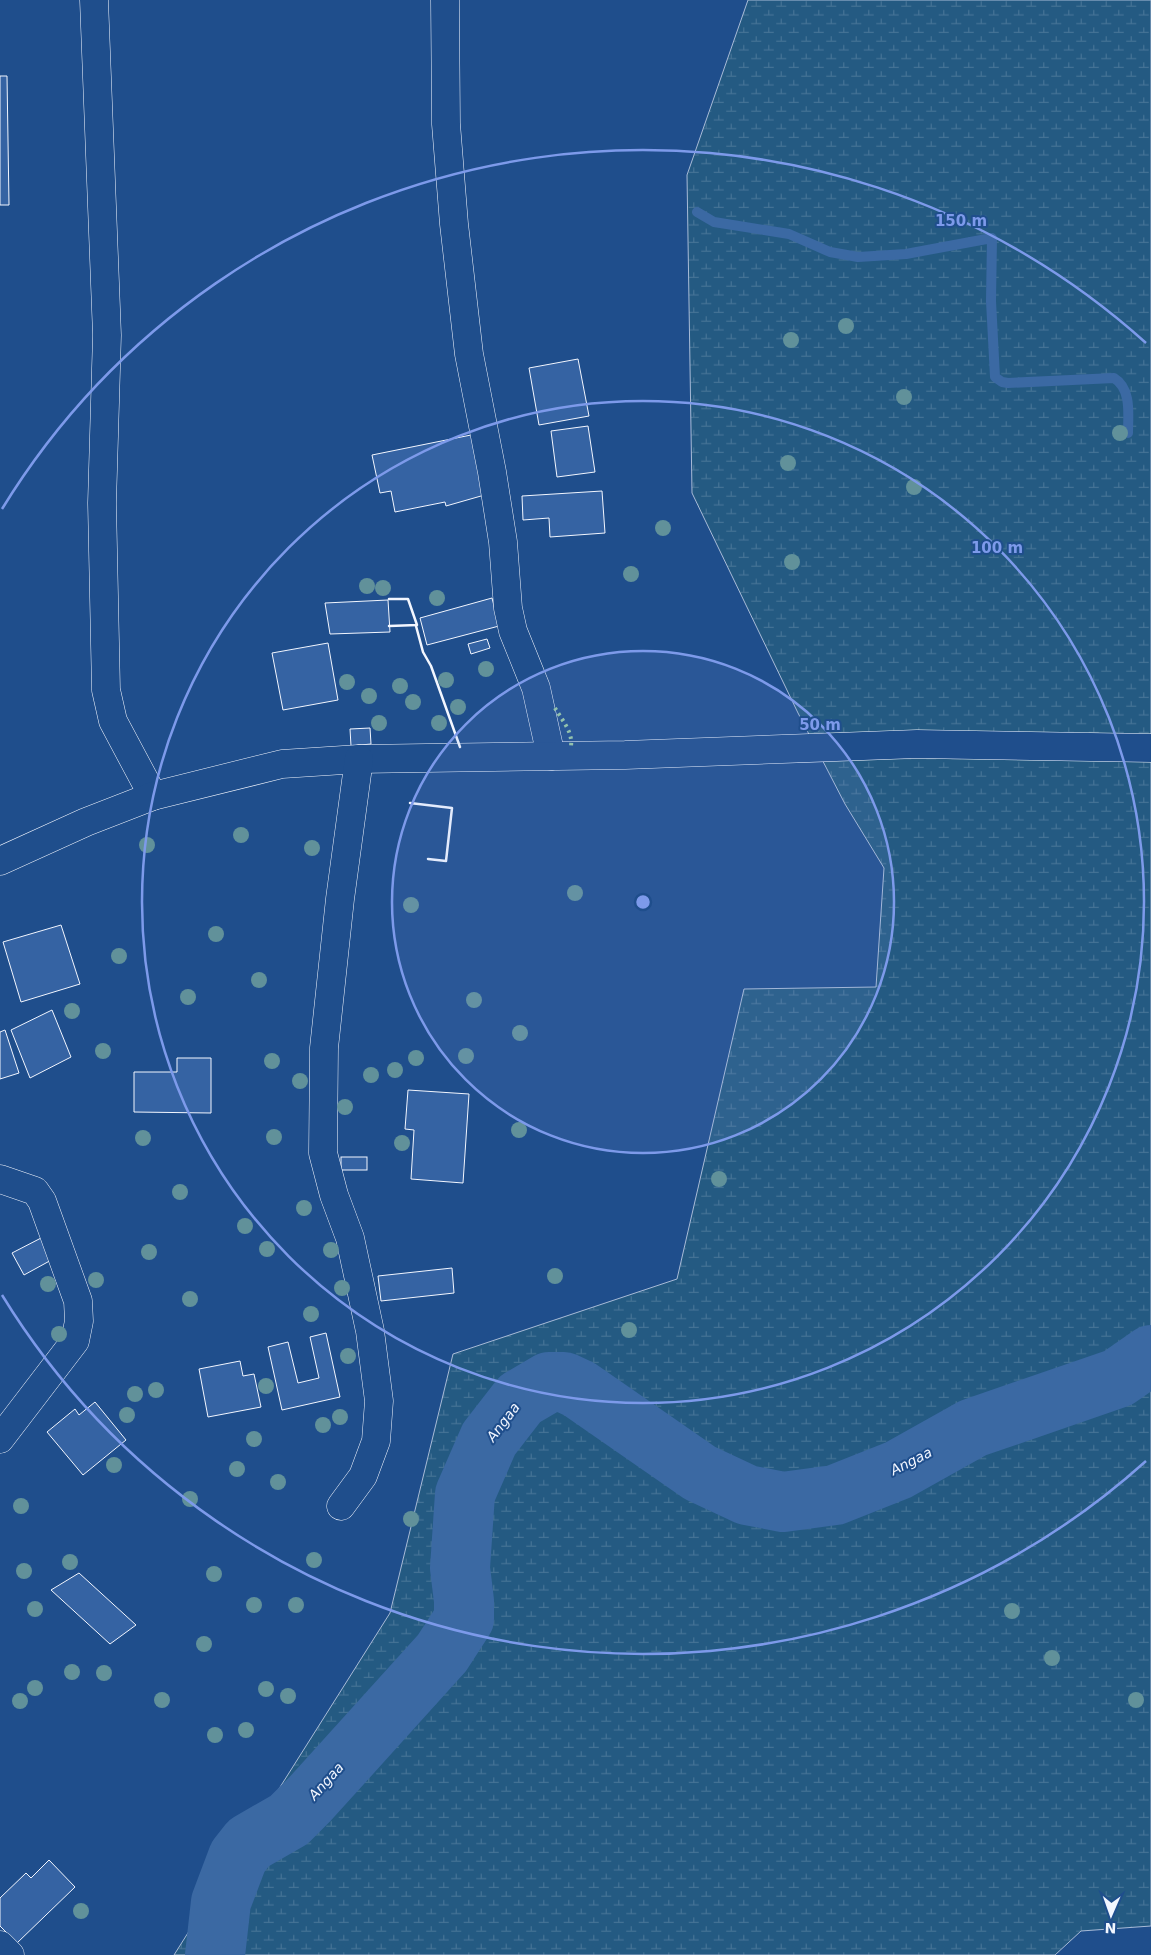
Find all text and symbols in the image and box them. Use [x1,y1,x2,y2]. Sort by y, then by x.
text: 150 m [935,212,987,230]
text: 100 m [971,539,1023,557]
text: 50 m [799,716,841,734]
centre of rings [634,893,652,911]
water label: Angaa [483,1399,523,1445]
water label: Angaa [887,1444,934,1479]
water label: Angaa [304,1759,347,1804]
north arrow [1086,1890,1136,1940]
text: N [1104,1920,1117,1936]

